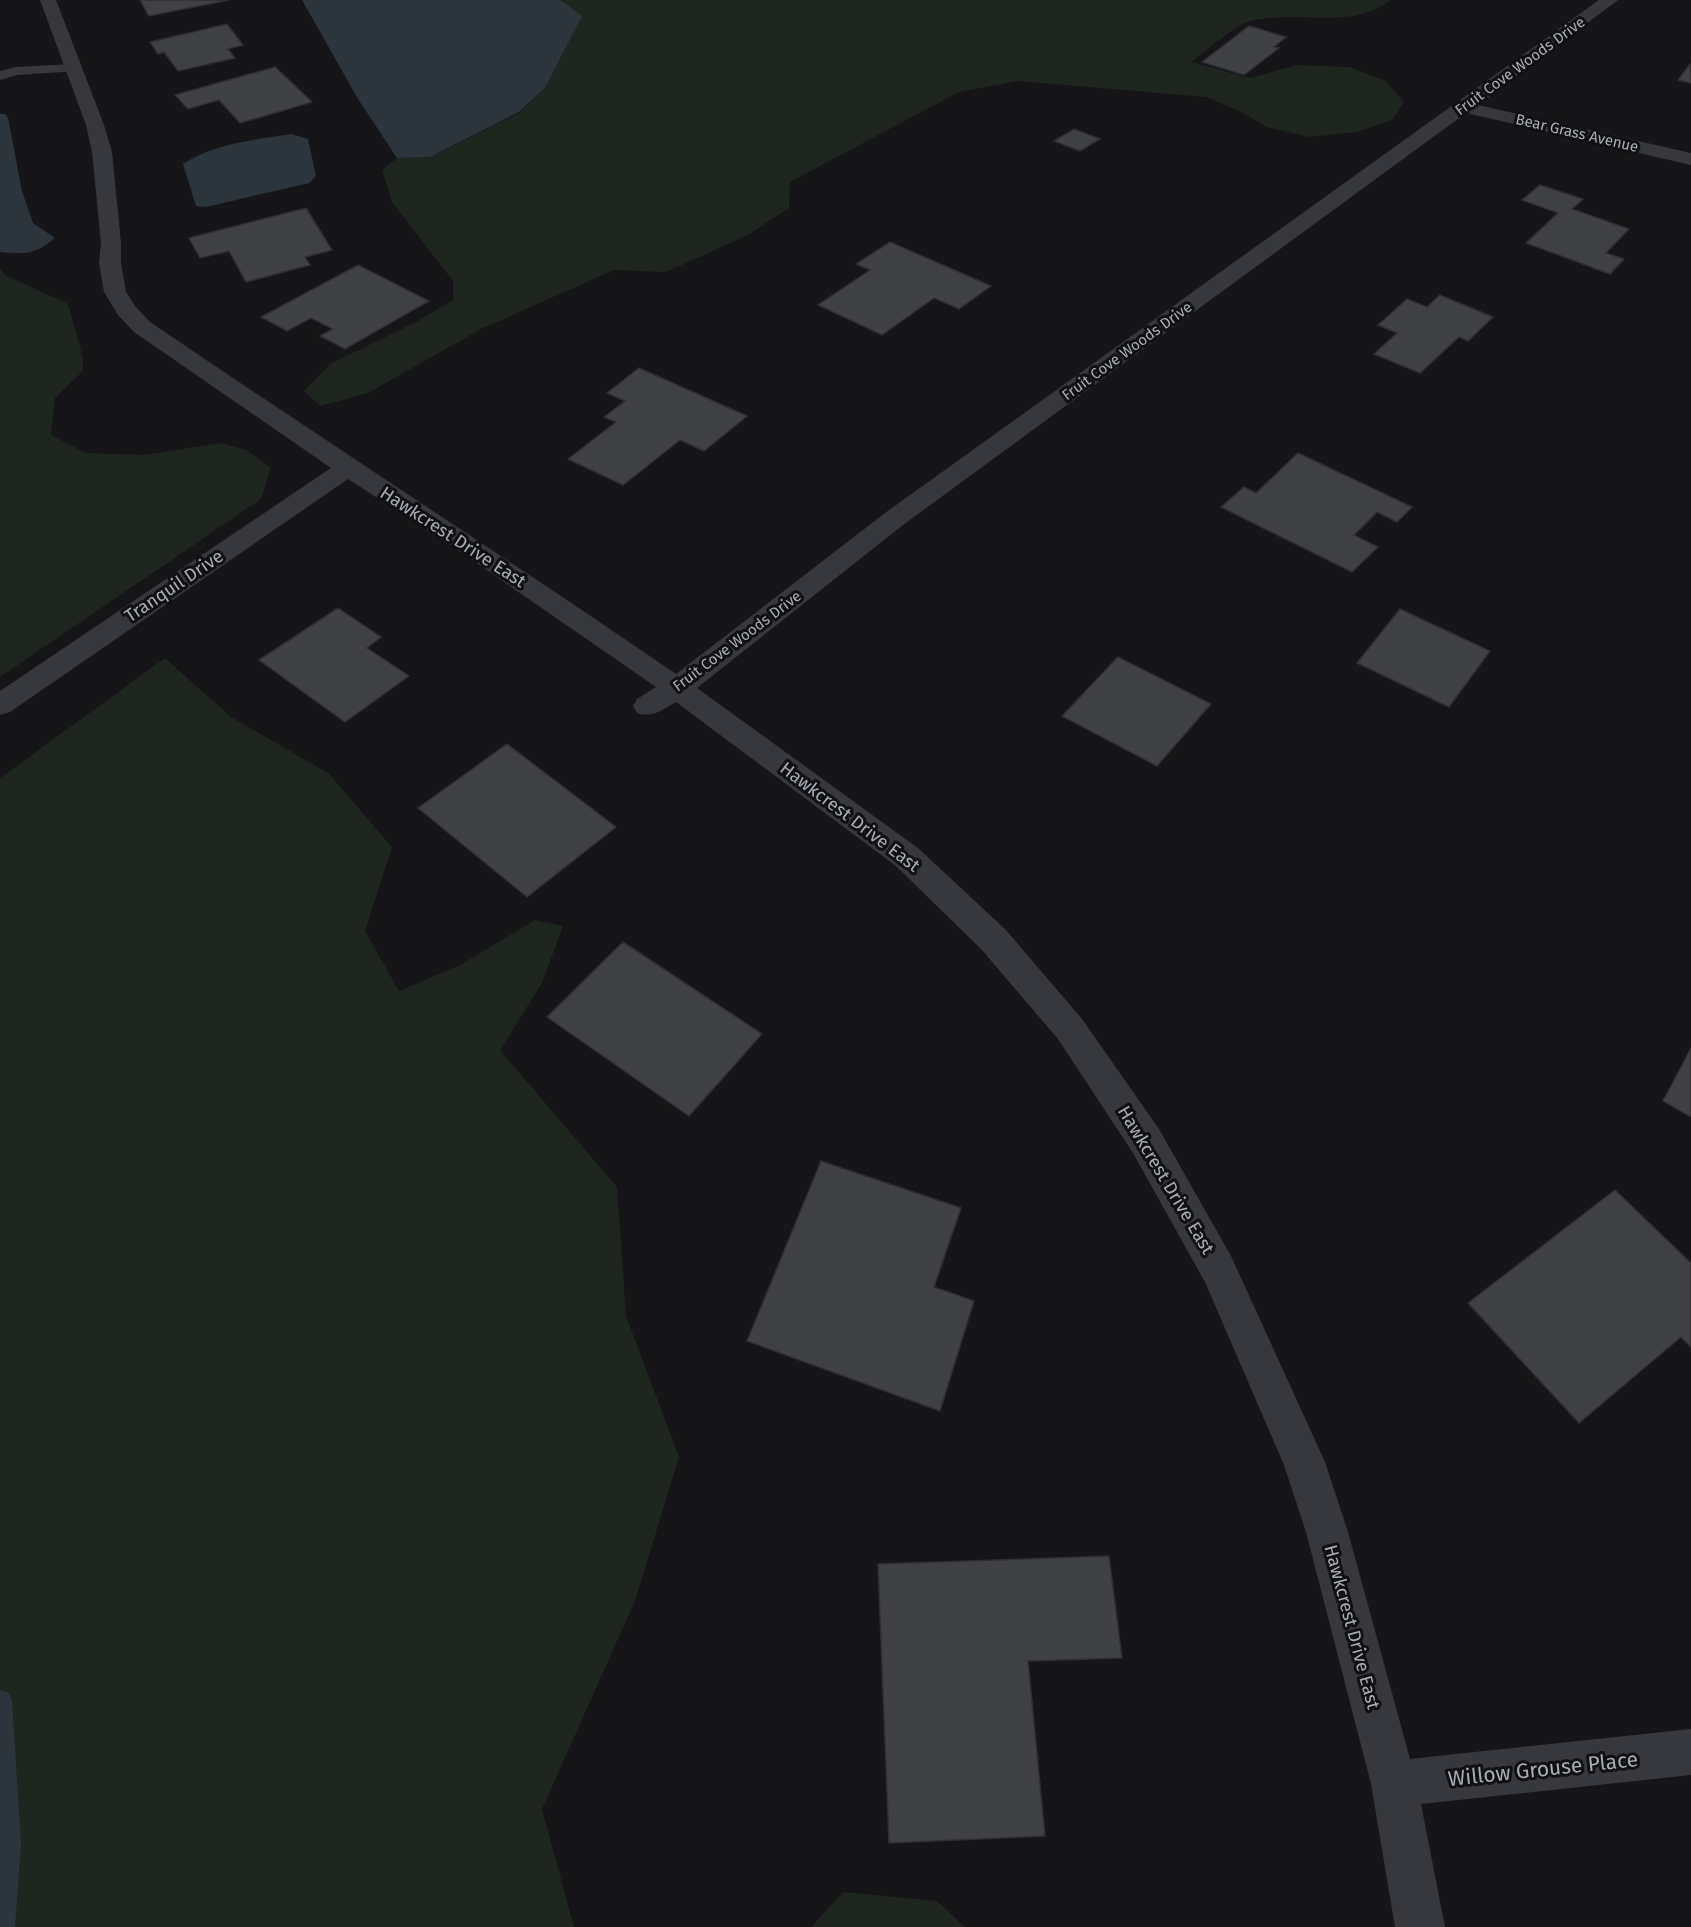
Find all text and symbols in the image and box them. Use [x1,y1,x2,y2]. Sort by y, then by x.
street label: Fruit Cove Woods Drive [1452,13,1588,119]
street label: Bear Grass Avenue [1514,110,1640,156]
street label: Fruit Cove Woods Drive [1059,298,1195,404]
street label: Hawkcrest Drive East [376,482,530,593]
street label: Tranquil Drive [121,545,227,627]
street label: Fruit Cove Woods Drive [669,587,805,695]
street label: Hawkcrest Drive East [776,757,925,877]
street label: Hawkcrest Drive East [1113,1102,1219,1259]
street label: Hawkcrest Drive East [1319,1542,1385,1712]
street label: Willow Grouse Place [1447,1746,1639,1792]

